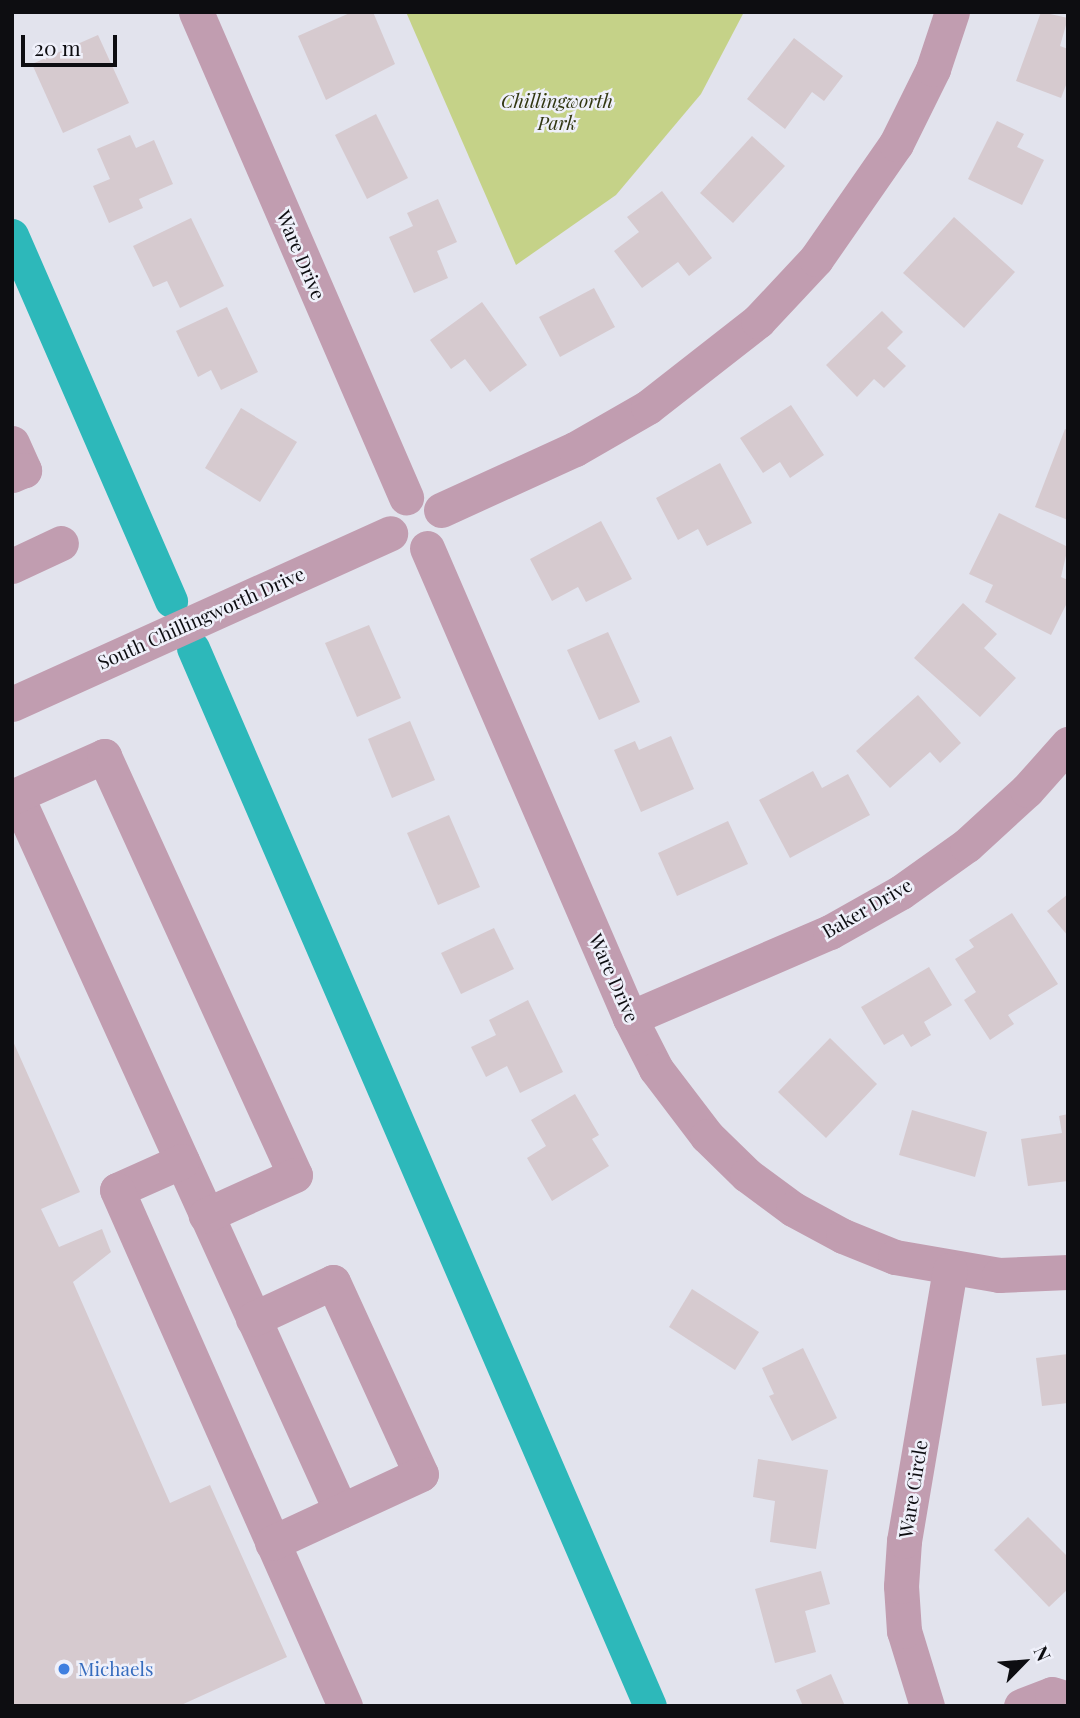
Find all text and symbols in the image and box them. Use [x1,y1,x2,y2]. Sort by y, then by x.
scale bar [24,21,121,65]
text: 20 m [34,33,81,61]
park label: Chillingworth Park [501,90,613,134]
street label: Ware Drive [272,207,330,303]
street label: South Chillingworth Drive [94,562,308,674]
street label: Baker Drive [818,873,916,943]
street label: Ware Drive [584,930,644,1026]
street label: Ware Circle [894,1438,932,1540]
north arrow [989,1627,1059,1697]
text: N [1028,1641,1058,1665]
place label: Michaels [78,1658,154,1680]
marker: Michaels [56,1661,72,1677]

